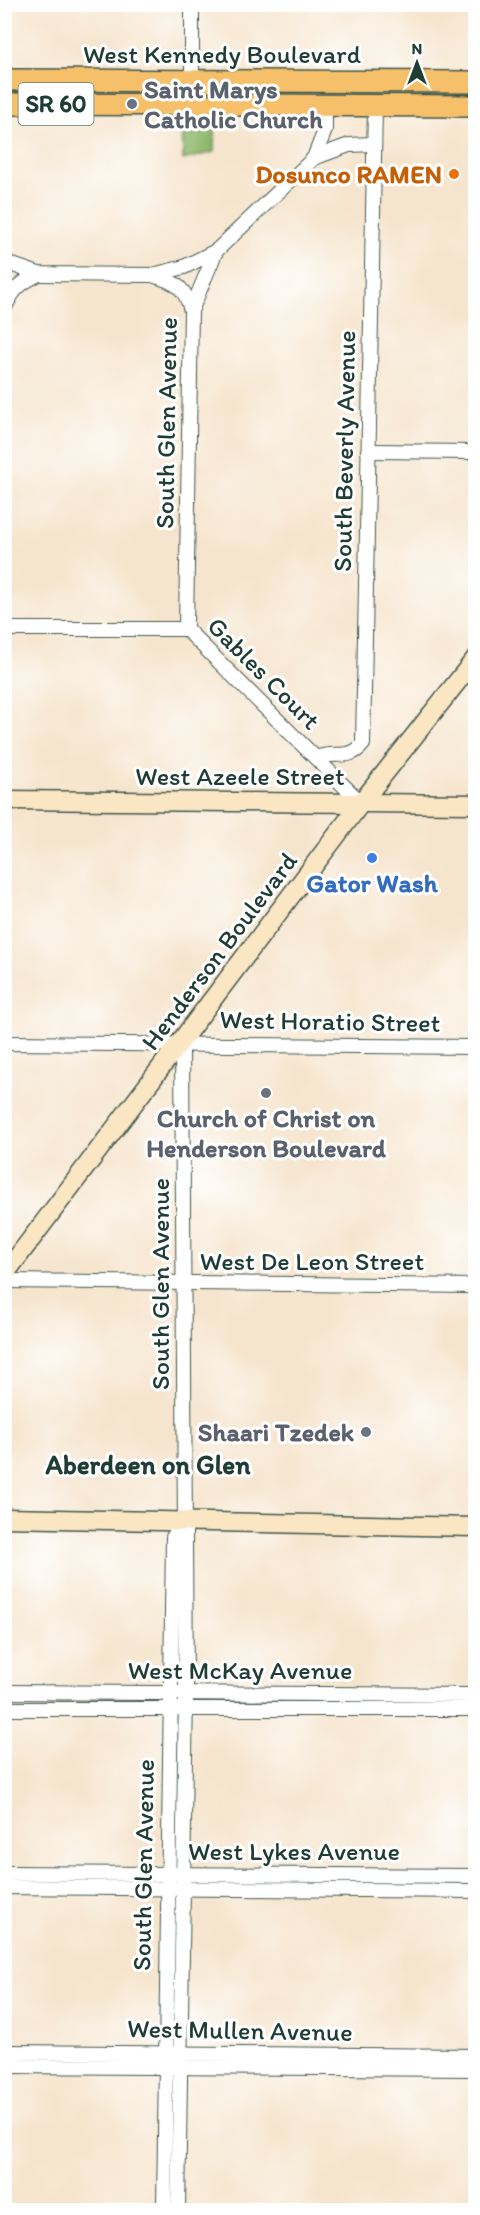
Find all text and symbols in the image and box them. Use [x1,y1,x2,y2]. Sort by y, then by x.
north arrow [387,33,447,93]
street label: West Kennedy Boulevard [83,38,362,70]
text: N [412,39,422,58]
place label: Saint Marys Catholic Church [144,73,323,135]
road number: SR 60 [19,83,94,125]
marker: Saint Marys Catholic Church [125,97,139,111]
place label: Dosunco RAMEN [255,158,442,190]
marker: Dosunco RAMEN [447,167,461,181]
street label: South Glen Avenue [148,317,184,529]
street label: South Beverly Avenue [326,330,362,572]
street label: Gables Court [201,610,327,736]
street label: West Azeele Street [135,760,345,792]
street label: Henderson Boulevard [134,846,304,1056]
marker: Gator Wash [365,851,379,865]
place label: Gator Wash [306,867,439,899]
street label: West Horatio Street [219,1003,441,1039]
marker: Church of Christ on Henderson Boulevard [259,1086,273,1100]
place label: Church of Christ on Henderson Boulevard [146,1102,387,1164]
street label: South Glen Avenue [144,1178,176,1390]
street label: West De Leon Street [200,1245,424,1277]
place label: Shaari Tzedek [198,1416,355,1448]
marker: Shaari Tzedek [359,1425,373,1439]
district label: Aberdeen on Glen [45,1448,251,1481]
street label: West McKay Avenue [128,1654,352,1686]
street label: South Glen Avenue [125,1759,161,1971]
street label: West Lykes Avenue [188,1835,400,1867]
street label: West Mullen Avenue [127,2012,353,2048]

